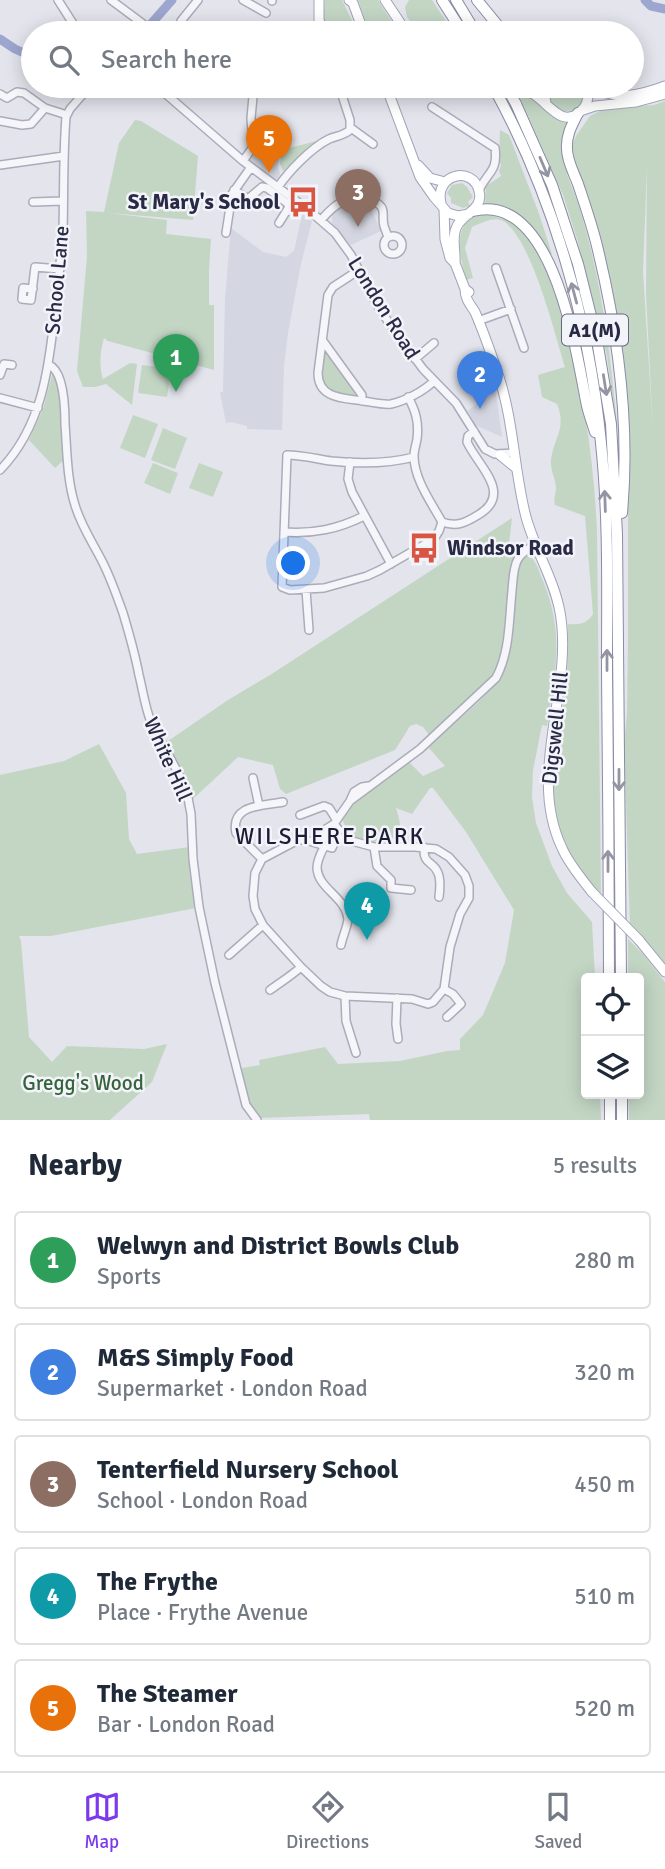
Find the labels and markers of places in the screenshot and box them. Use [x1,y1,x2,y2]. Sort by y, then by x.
pin: 5 [246,115,292,173]
pin: 3 [335,169,381,227]
bus stop icon: St Mary's School [286,185,320,219]
place label: St Mary's School [128,189,280,215]
pin: 1 [153,334,199,392]
pin: 2 [457,351,503,409]
bus stop icon: Windsor Road [407,531,441,565]
place label: Windsor Road [447,535,574,561]
pin: 4 [344,882,390,940]

